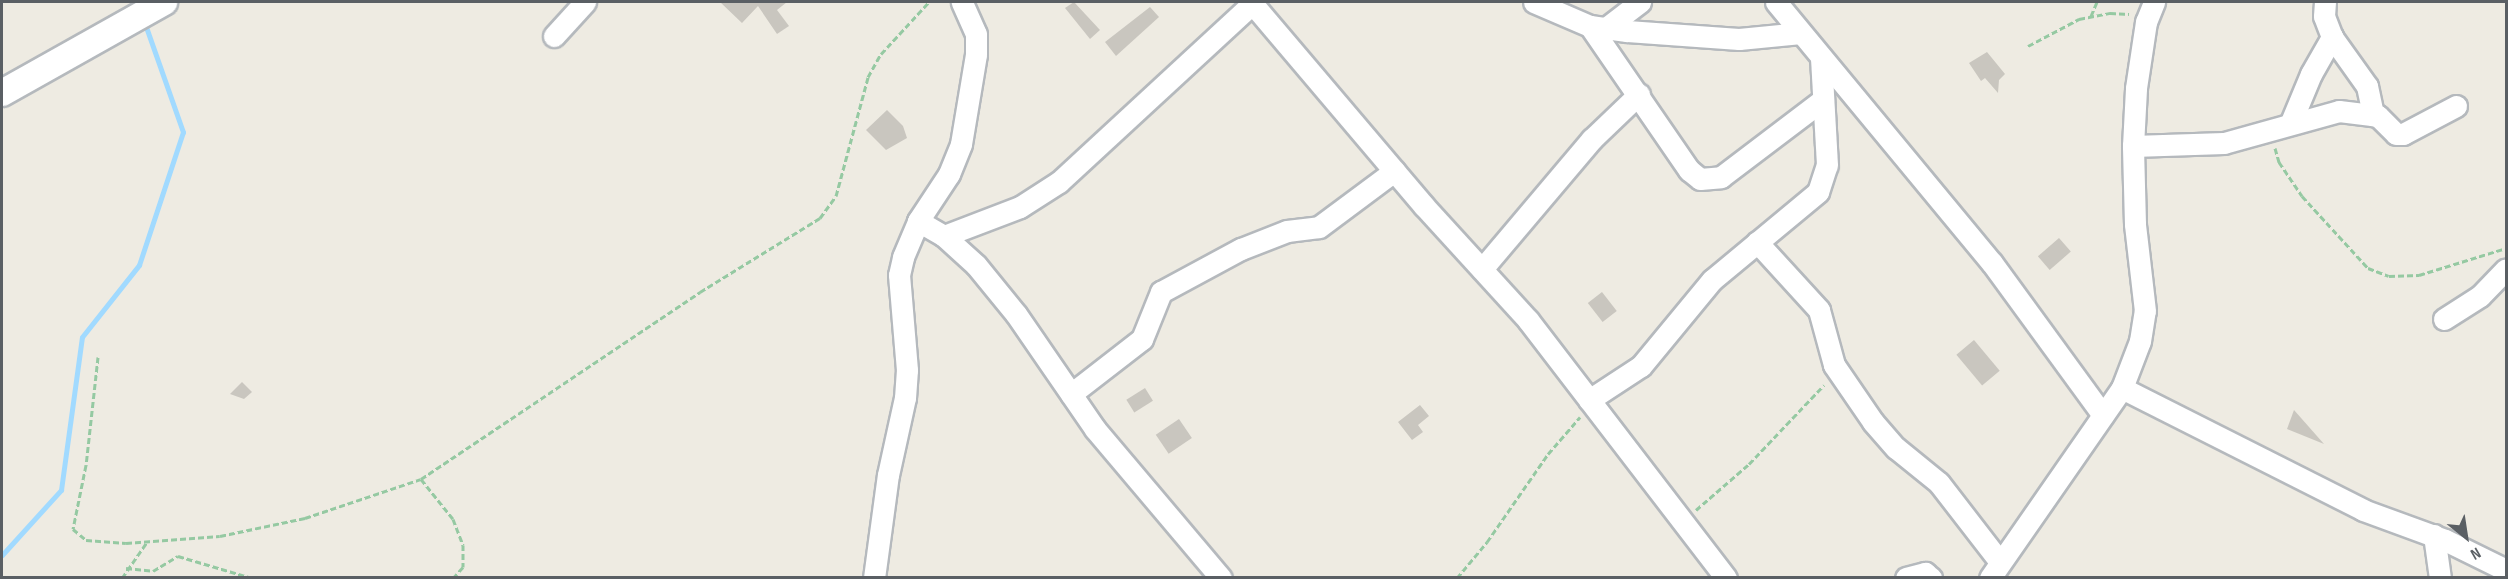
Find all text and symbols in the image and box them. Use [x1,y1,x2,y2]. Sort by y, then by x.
north arrow [2436,507,2496,567]
text: N [2467,543,2484,563]

